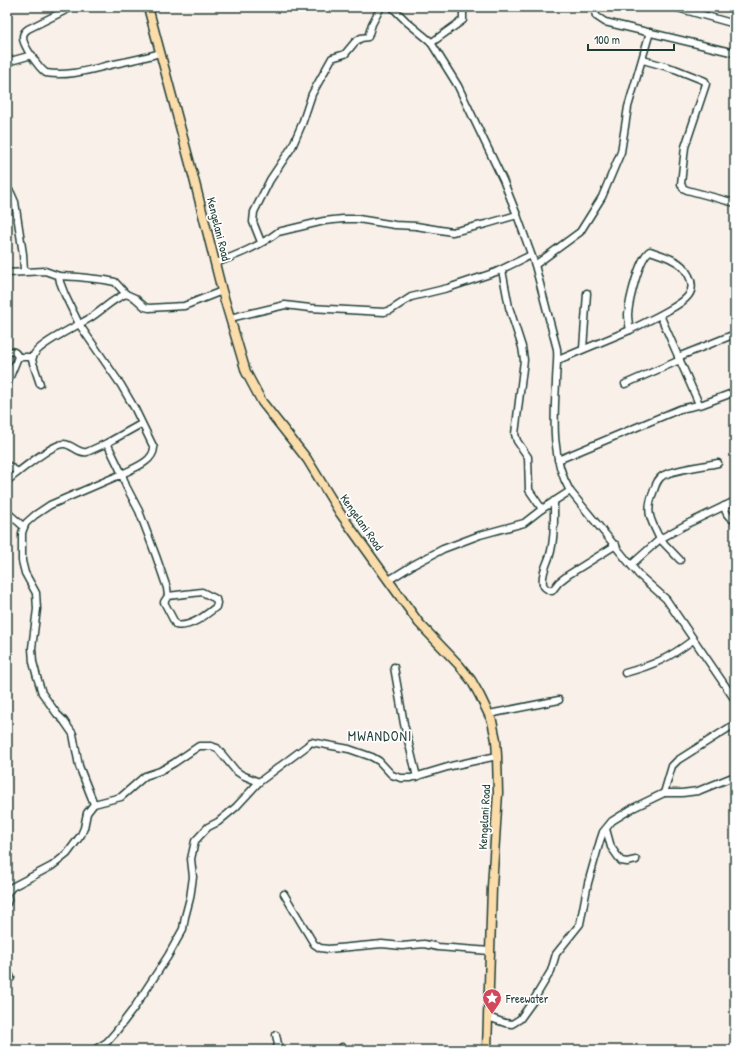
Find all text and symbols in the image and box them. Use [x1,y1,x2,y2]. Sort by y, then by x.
scale bar [588,26,674,52]
text: 100 m [594,31,620,48]
street label: Kengelani Road [203,195,235,263]
street label: Kengelani Road [336,490,388,554]
district label: MWANDONI [348,726,412,745]
street label: Kengelani Road [474,784,494,850]
place icon: Freewater [481,987,503,1015]
place label: Freewater [505,990,549,1007]

